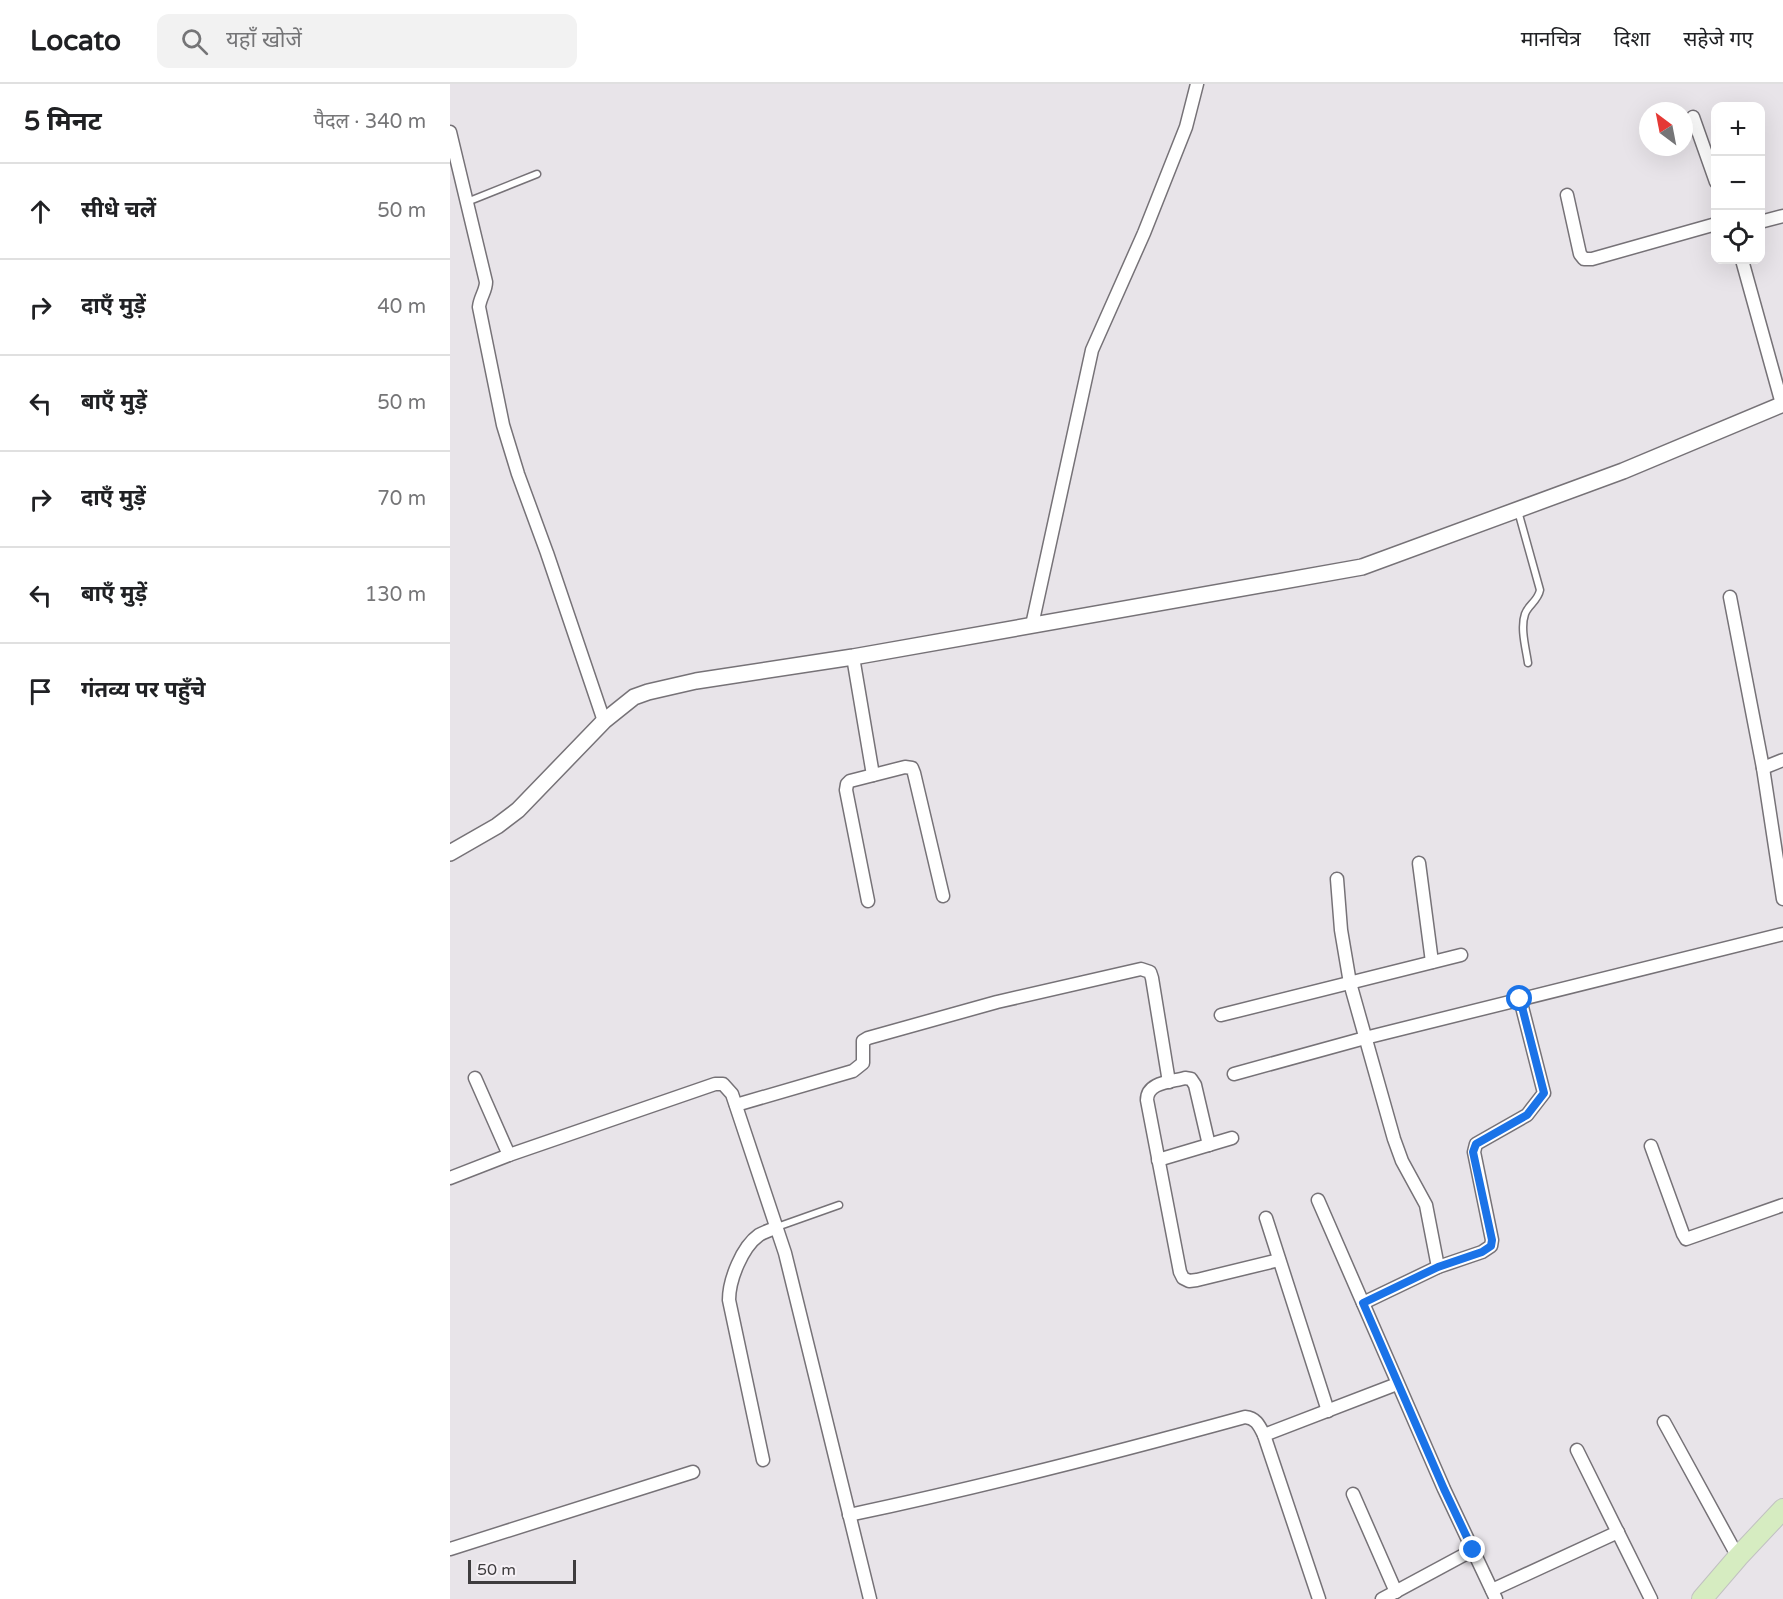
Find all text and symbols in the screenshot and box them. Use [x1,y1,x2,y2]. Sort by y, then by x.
search box [157,14,577,68]
text: Locato [30,24,121,58]
icon: search [178,25,211,58]
text: यहाँ खोजें [226,27,302,53]
text: मानचित्र [1521,27,1581,52]
text: दिशा [1614,27,1650,52]
text: सहेजे गए [1683,27,1753,52]
north arrow [1639,102,1693,156]
map controls [1711,102,1765,264]
button: + [1711,102,1765,156]
text: 5 मिनट [24,106,102,137]
text: पैदल · 340 m [314,110,426,134]
button: − [1711,156,1765,210]
icon: ahead [24,195,57,228]
text: सीधे चलें [81,197,156,223]
text: 50 m [377,199,426,223]
button: locate [1711,210,1765,264]
icon: right [24,291,57,324]
text: दाएँ मुड़ें [81,293,146,319]
text: 40 m [377,295,426,319]
icon: left [24,387,57,420]
text: बाएँ मुड़ें [81,389,147,415]
text: 50 m [377,391,426,415]
icon: right [24,483,57,516]
text: दाएँ मुड़ें [81,485,146,511]
text: 70 m [377,487,426,511]
icon: left [24,579,57,612]
text: बाएँ मुड़ें [81,581,147,607]
text: 130 m [365,583,426,607]
icon: arrive [24,675,57,708]
text: गंतव्य पर पहुँचे [81,677,206,703]
route start [1506,985,1532,1011]
route end [1459,1536,1485,1562]
scale bar [468,1557,576,1584]
text: 50 m [477,1560,516,1580]

